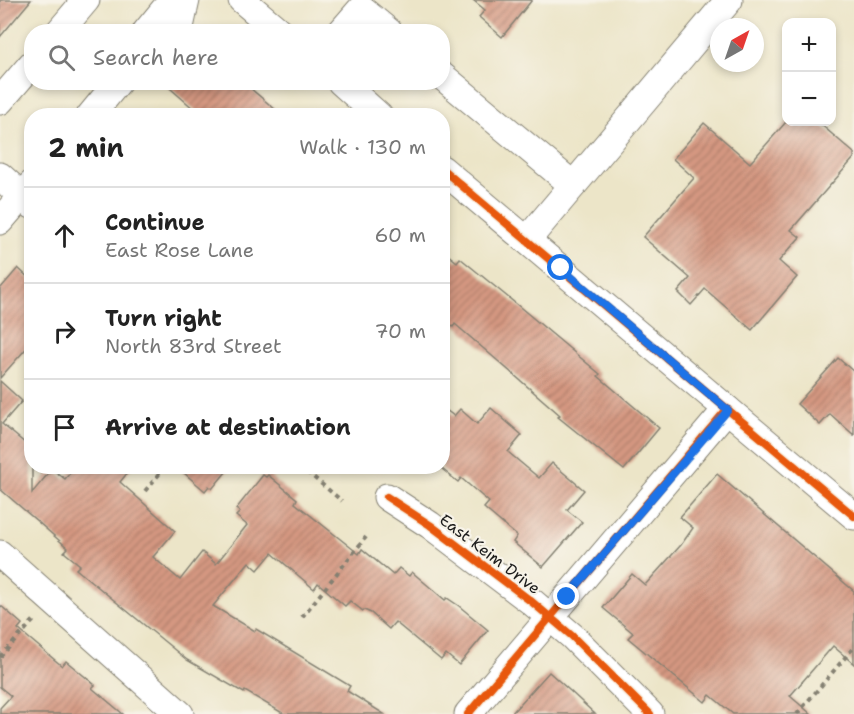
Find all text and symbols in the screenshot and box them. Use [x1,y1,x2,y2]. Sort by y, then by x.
north arrow [710,18,764,72]
map controls [782,18,836,126]
button: + [782,18,836,72]
search box [24,24,450,90]
icon: search [45,41,78,74]
text: Search here [93,43,219,72]
button: − [782,72,836,126]
text: 2 min [48,130,124,165]
text: Walk · 130 m [299,134,426,160]
text: Continue [105,208,205,237]
icon: ahead [48,219,81,252]
text: 60 m [374,222,426,248]
text: East Rose Lane [105,237,254,263]
route start [547,254,573,280]
text: Turn right [105,304,222,333]
icon: right [48,315,81,348]
text: 70 m [374,318,426,344]
text: North 83rd Street [105,333,282,359]
icon: arrive [48,411,81,444]
text: Arrive at destination [105,413,351,442]
street label: East Keim Drive [435,509,545,599]
route end [553,583,579,609]

